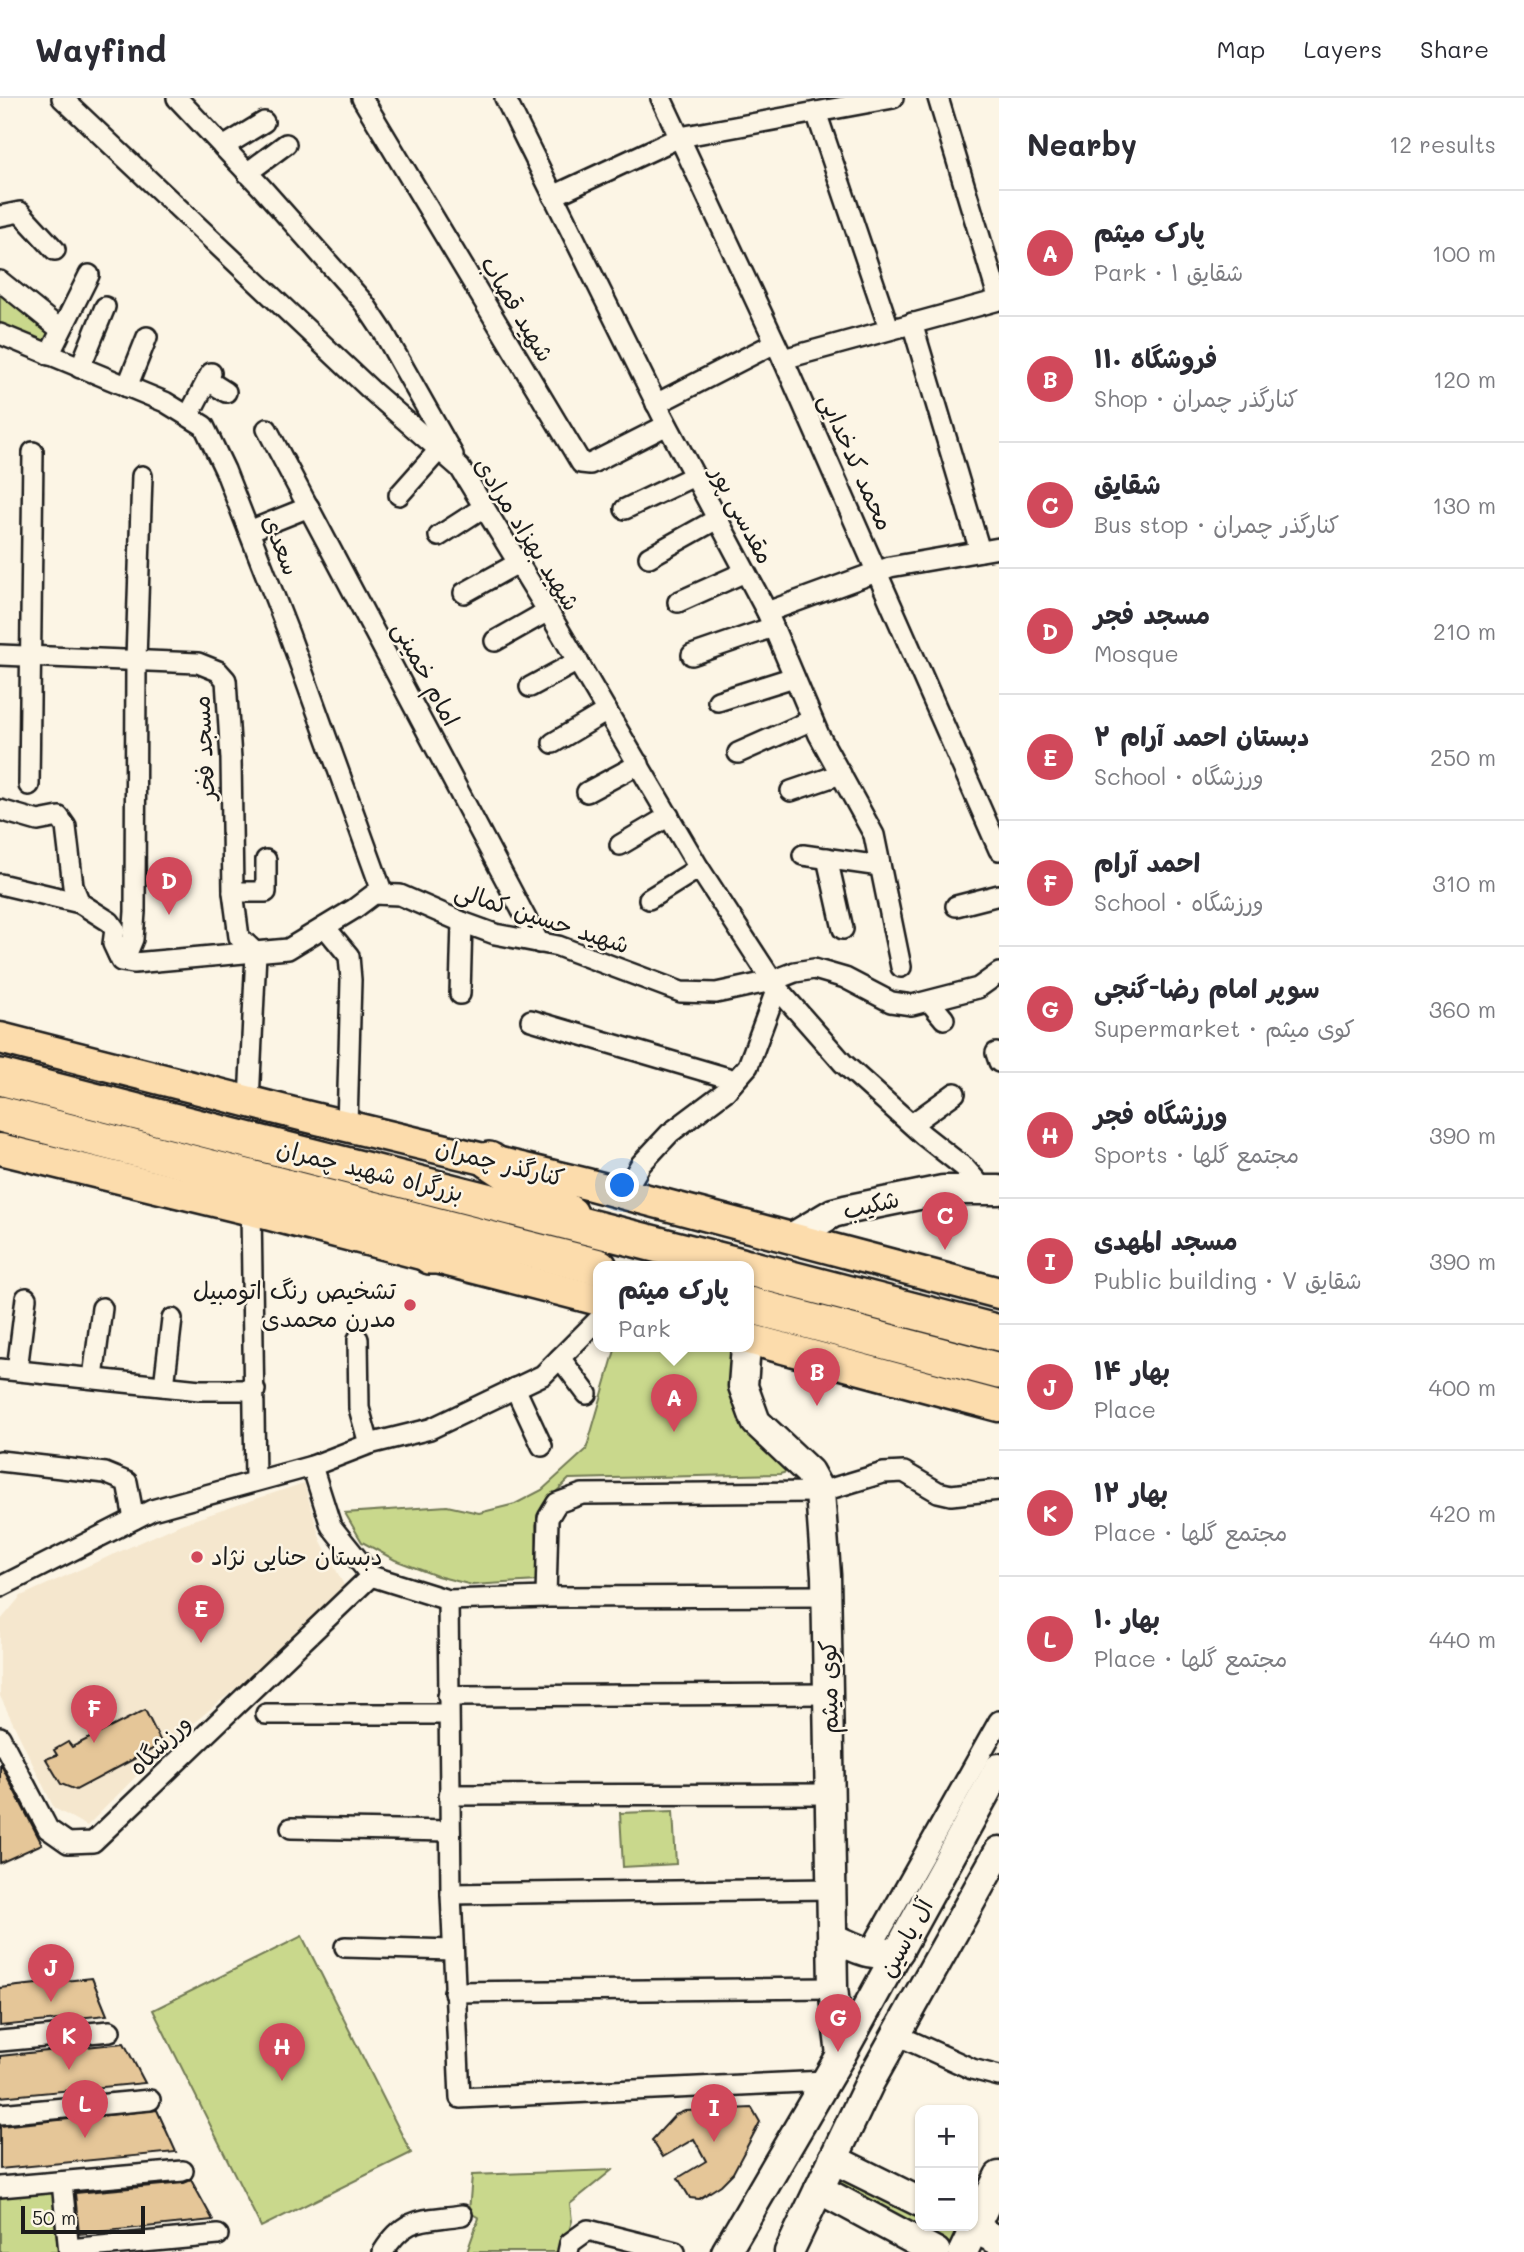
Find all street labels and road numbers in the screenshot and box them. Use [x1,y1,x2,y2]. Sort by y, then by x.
street label: شهید قصاب [474,249,562,367]
street label: محمد کدخدایی [812,388,901,535]
street label: شهید بهزاد مرادی [469,450,588,616]
street label: مقدسی پور [703,458,782,569]
street label: سعدی [257,510,308,579]
street label: امام خمینی [383,616,468,733]
street label: مسجد فخر [184,695,221,803]
street label: شهید حسین کمالی [451,874,634,960]
street label: بزرگراه شهید چمران [274,1131,467,1209]
street label: کنارگذر چمران [433,1131,568,1193]
street label: شکیب [839,1182,902,1225]
street label: کوی میثم [811,1640,848,1734]
street label: ورزشگاه [121,1707,197,1781]
street label: آل یاسین [870,1892,939,1982]

